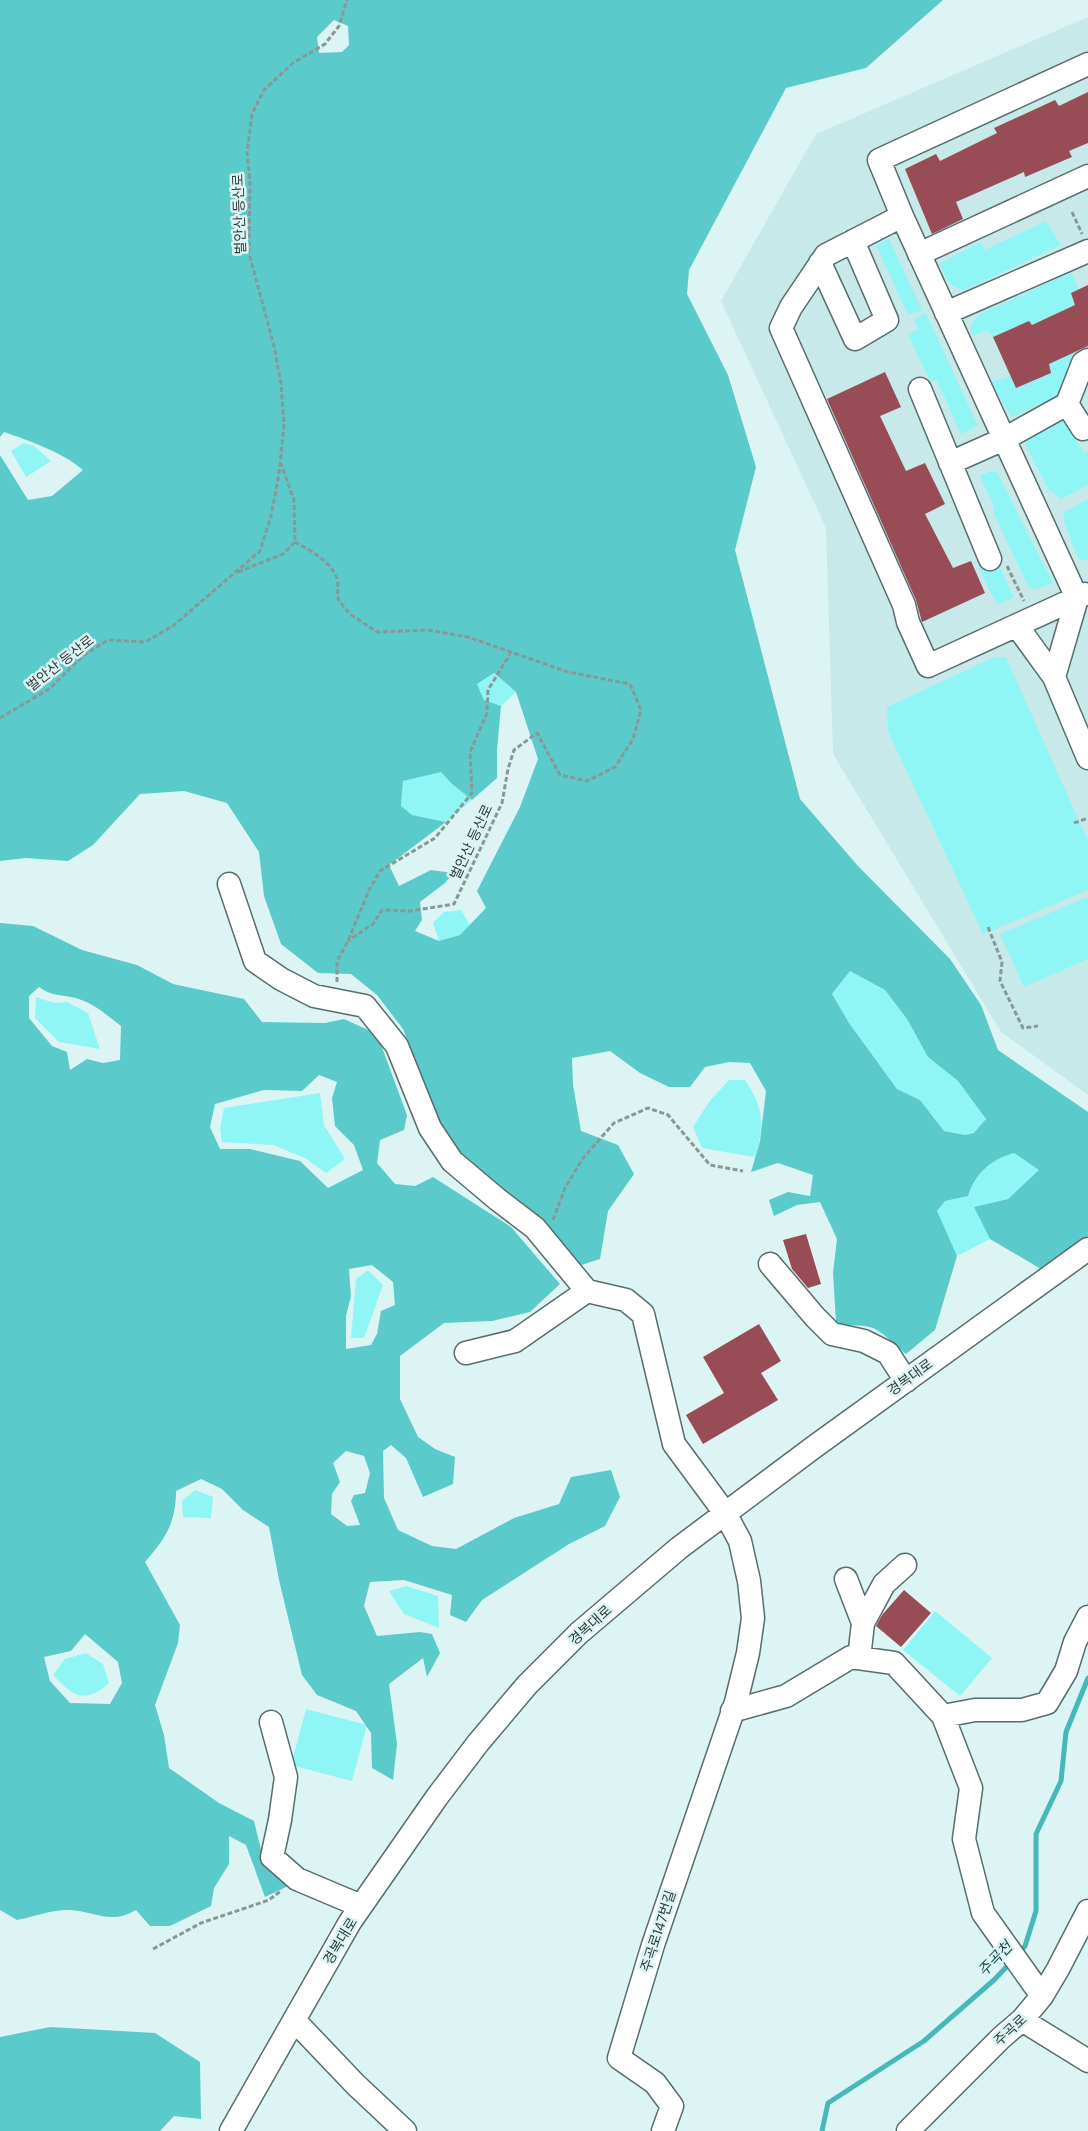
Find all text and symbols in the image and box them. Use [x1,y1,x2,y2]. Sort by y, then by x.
street label: 벌안산 등산로 [229,173,249,255]
street label: 벌안산 등산로 [23,631,98,695]
street label: 벌안산 등산로 [446,801,496,883]
street label: 경복대로 [884,1355,936,1399]
street label: 경복대로 [565,1601,615,1649]
street label: 주곡로147번길 [636,1888,680,1974]
street label: 경복대로 [319,1914,361,1968]
water label: 주곡천 [973,1936,1018,1981]
street label: 주곡로 [990,2010,1030,2050]

